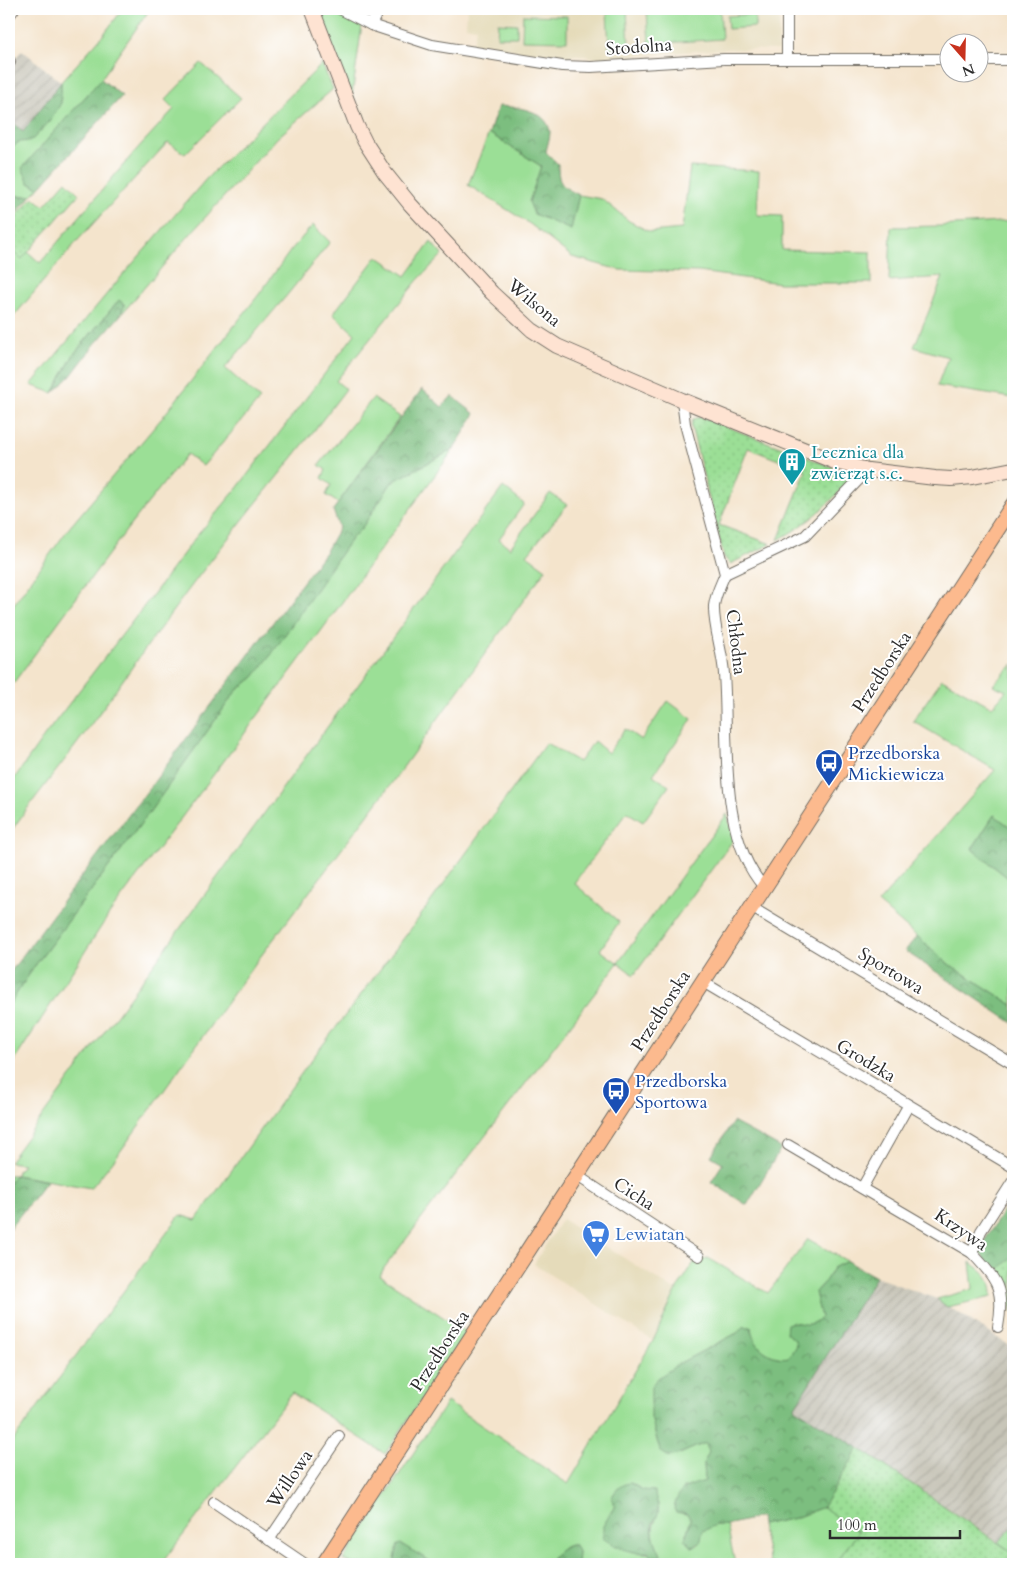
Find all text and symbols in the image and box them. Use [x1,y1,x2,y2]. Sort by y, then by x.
street label: Stodolna [605,32,673,62]
north arrow [940,32,990,82]
text: N [959,59,977,81]
street label: Wilsona [501,272,566,333]
place label: Lecznica dla zwierząt s.c. [811,440,905,486]
building icon: Lecznica dla zwierząt s.c. [777,447,807,486]
street label: Chłodna [720,608,752,676]
street label: Przedborska [846,626,918,718]
place label: Przedborska Mickiewicza [848,741,945,787]
bus stop icon: Przedborska Mickiewicza [814,748,844,787]
street label: Sportowa [853,942,929,1001]
street label: Przedborska [625,965,697,1057]
street label: Grodzka [831,1033,901,1089]
place label: Przedborska Sportowa [635,1069,728,1115]
bus stop icon: Przedborska Sportowa [601,1076,631,1115]
street label: Cicha [608,1171,660,1217]
street label: Krzywa [929,1203,993,1257]
supermarket icon: Lewiatan [581,1219,611,1258]
place label: Lewiatan [615,1222,686,1247]
street label: Przedborska [404,1305,476,1397]
street label: Willowa [261,1444,319,1514]
scale bar [830,1508,960,1540]
text: 100 m [837,1515,877,1535]

